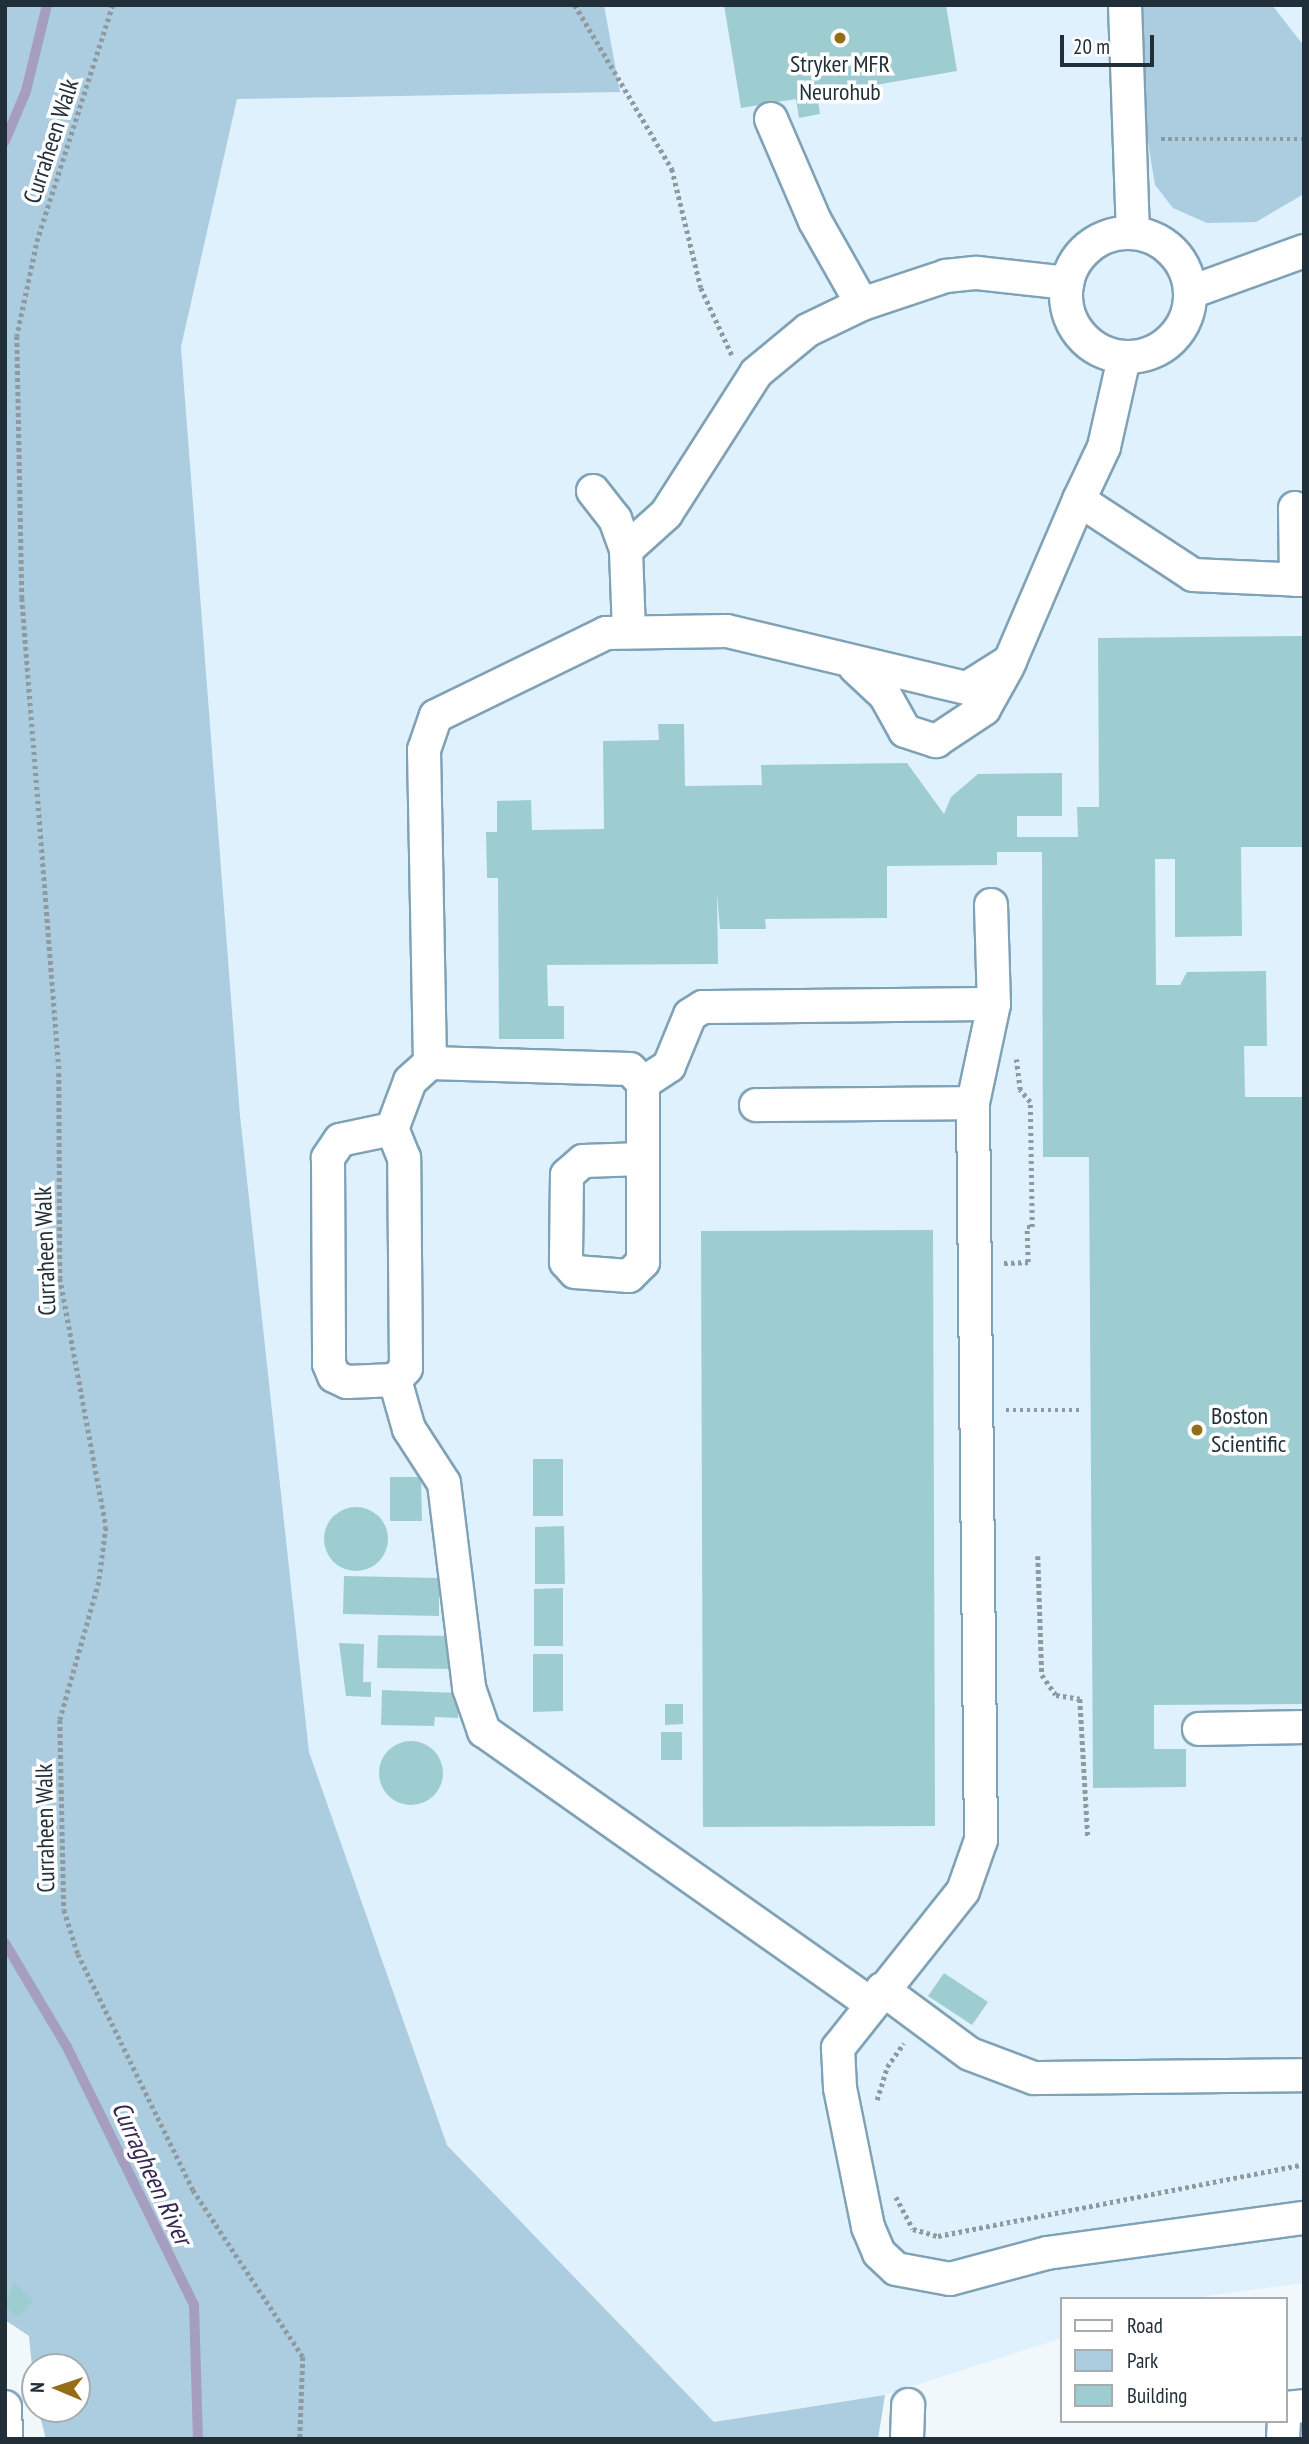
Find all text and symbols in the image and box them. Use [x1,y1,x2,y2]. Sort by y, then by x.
scale bar [1064,21,1158,65]
marker: Stryker MFR Neurohub [832,30,848,46]
text: 20 m [1073,33,1110,60]
place label: Stryker MFR Neurohub [790,50,890,106]
street label: Curraheen Walk [17,75,85,207]
street label: Curraheen Walk [28,1186,62,1316]
place label: Boston Scientific [1211,1402,1286,1458]
marker: Boston Scientific [1189,1422,1205,1438]
street label: Curraheen Walk [29,1763,61,1893]
water label: Curragheen River [105,2096,199,2250]
legend [1060,2297,1288,2423]
text: Road [1127,2312,1163,2339]
text: Park [1127,2347,1158,2374]
north arrow [21,2353,91,2423]
text: N [25,2382,49,2393]
text: Building [1127,2382,1187,2409]

